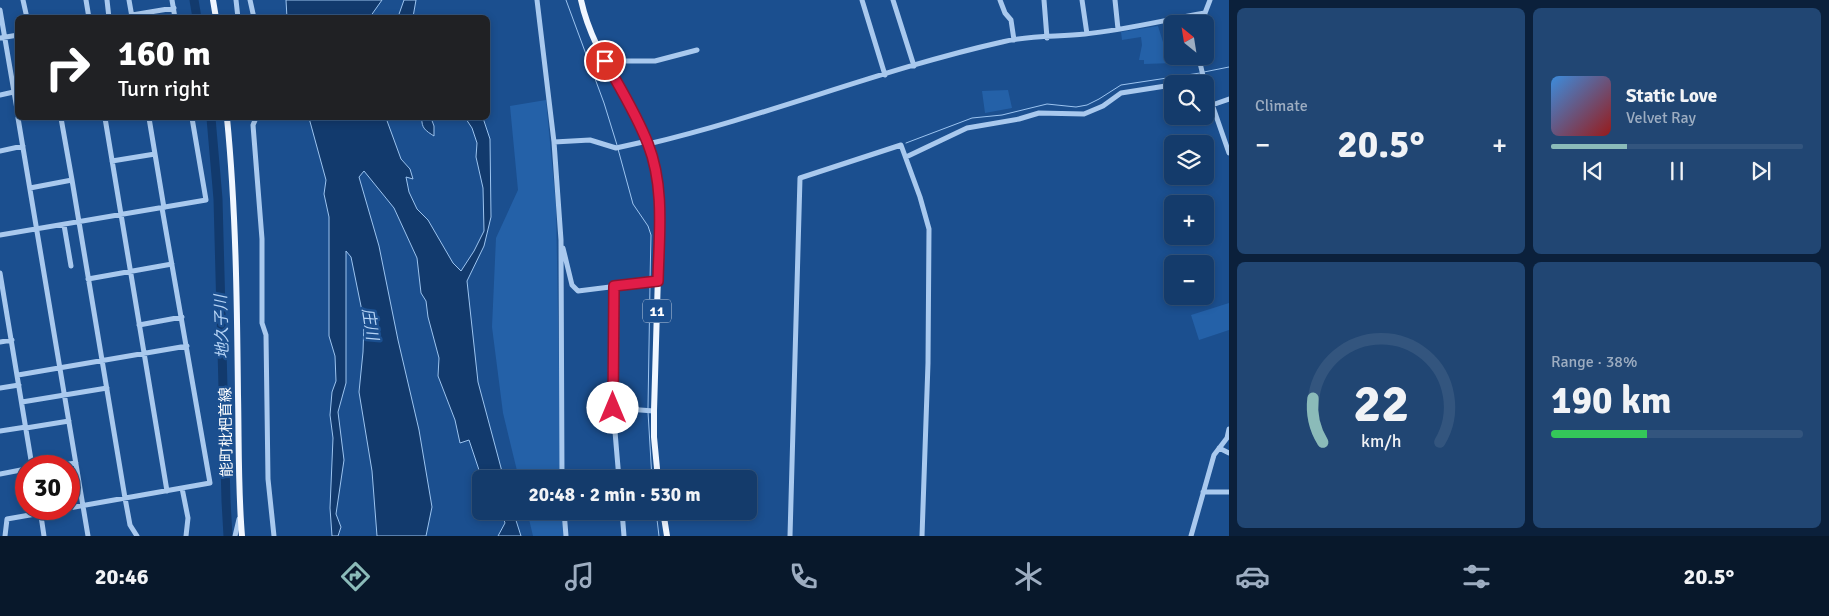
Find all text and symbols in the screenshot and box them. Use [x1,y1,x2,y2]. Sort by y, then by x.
north arrow [1164,15,1214,65]
map controls [1164,15,1214,305]
text: 160 m [118,32,211,75]
icon: right [35,35,100,100]
pin [584,40,626,82]
icon: arrive [591,47,619,75]
text: Turn right [118,75,210,102]
button: search [1164,75,1214,125]
text: Static Love [1626,84,1717,108]
text: Climate [1255,96,1308,116]
text: Velvet Ray [1626,108,1696,128]
text: 20.5° [1337,121,1425,168]
text: − [1255,128,1270,162]
text: + [1492,128,1507,162]
button: layers [1164,135,1214,185]
icon: previous [1579,157,1607,185]
icon: pause [1663,157,1691,185]
icon: next [1747,157,1775,185]
button: + [1164,195,1214,245]
button: − [1164,255,1214,305]
water label: 地久子川 [211,293,233,359]
road number: 11 [643,300,671,322]
water label: 庄川 [358,307,383,343]
text: Range · 38% [1551,352,1637,372]
text: 22 [1353,372,1409,436]
text: 190 km [1551,377,1672,424]
position arrow [586,381,638,433]
street label: 能町枇杷首線 [216,387,236,477]
text: km/h [1361,430,1401,452]
speed limit sign: 30 [15,455,80,520]
text: 20:48 · 2 min · 530 m [528,483,701,507]
icon: directions [338,559,373,594]
icon: music [562,559,597,594]
icon: phone [786,559,821,594]
icon: climate [1011,559,1046,594]
icon: car [1235,559,1270,594]
icon: filters [1459,559,1494,594]
text: 20:46 [95,563,149,590]
text: 20.5° [1684,563,1734,590]

